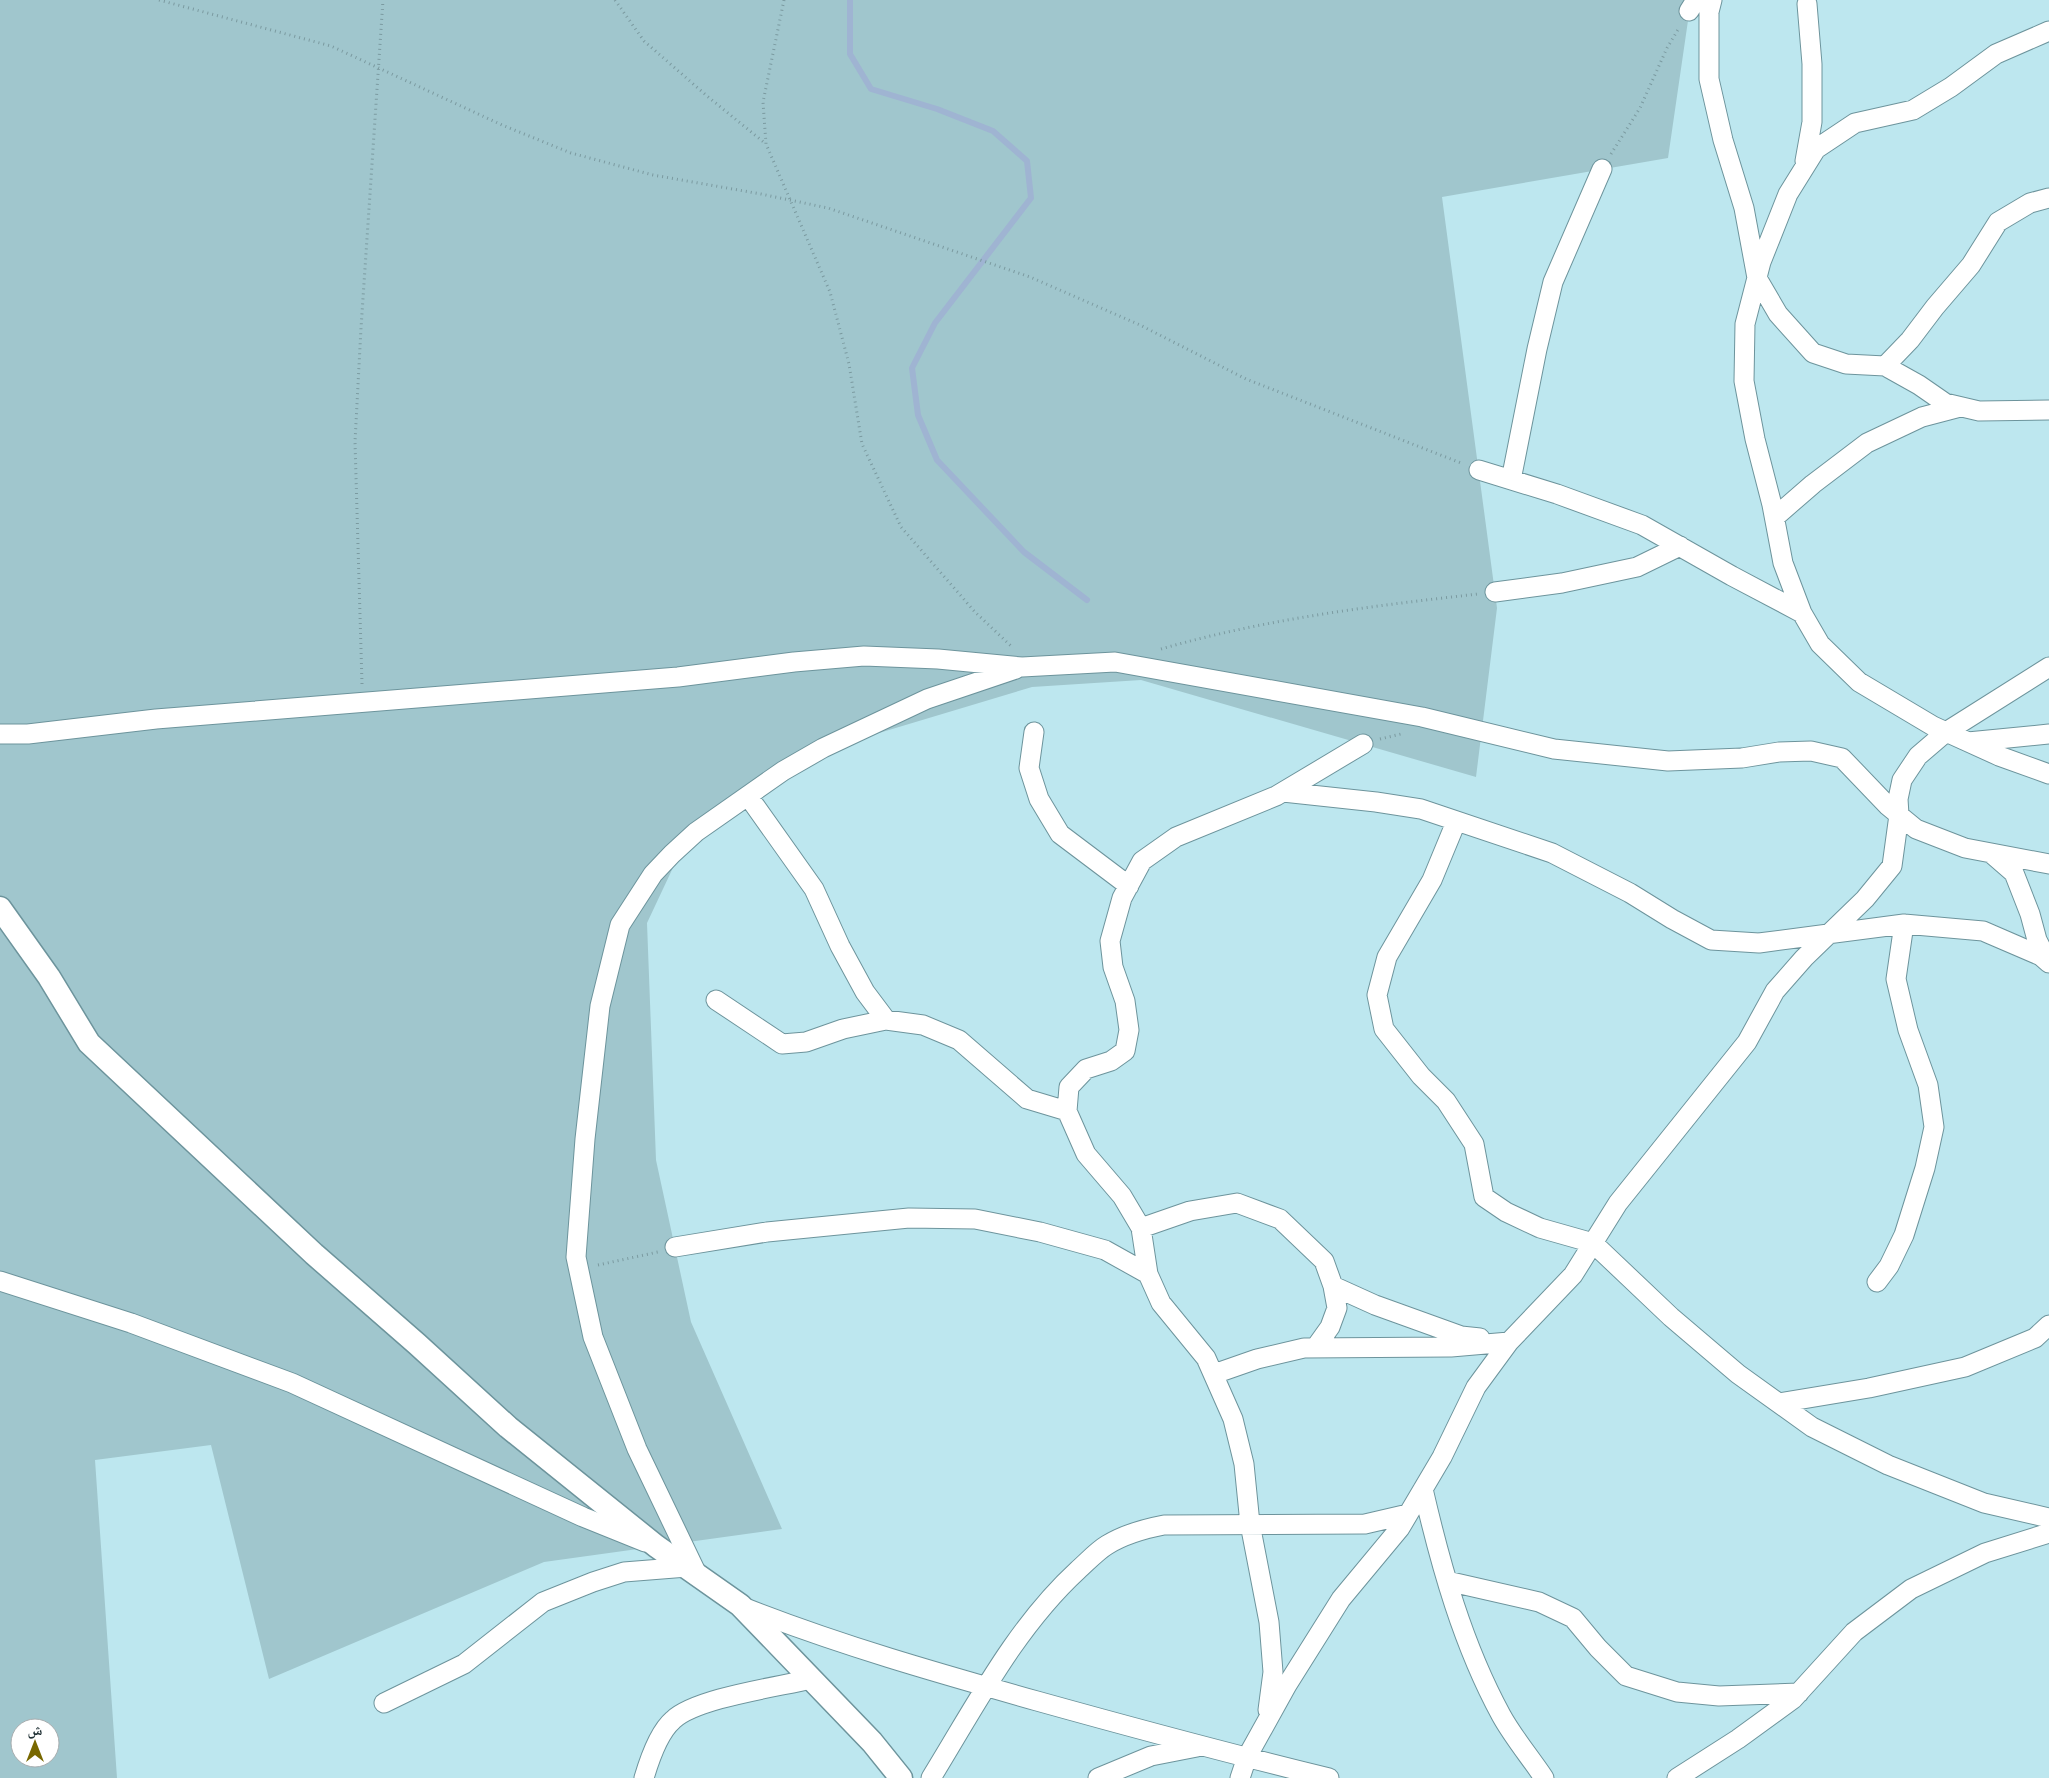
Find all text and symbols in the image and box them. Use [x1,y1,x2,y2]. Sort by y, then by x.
north arrow [10,1718,60,1768]
text: ش [28,1720,43,1740]

